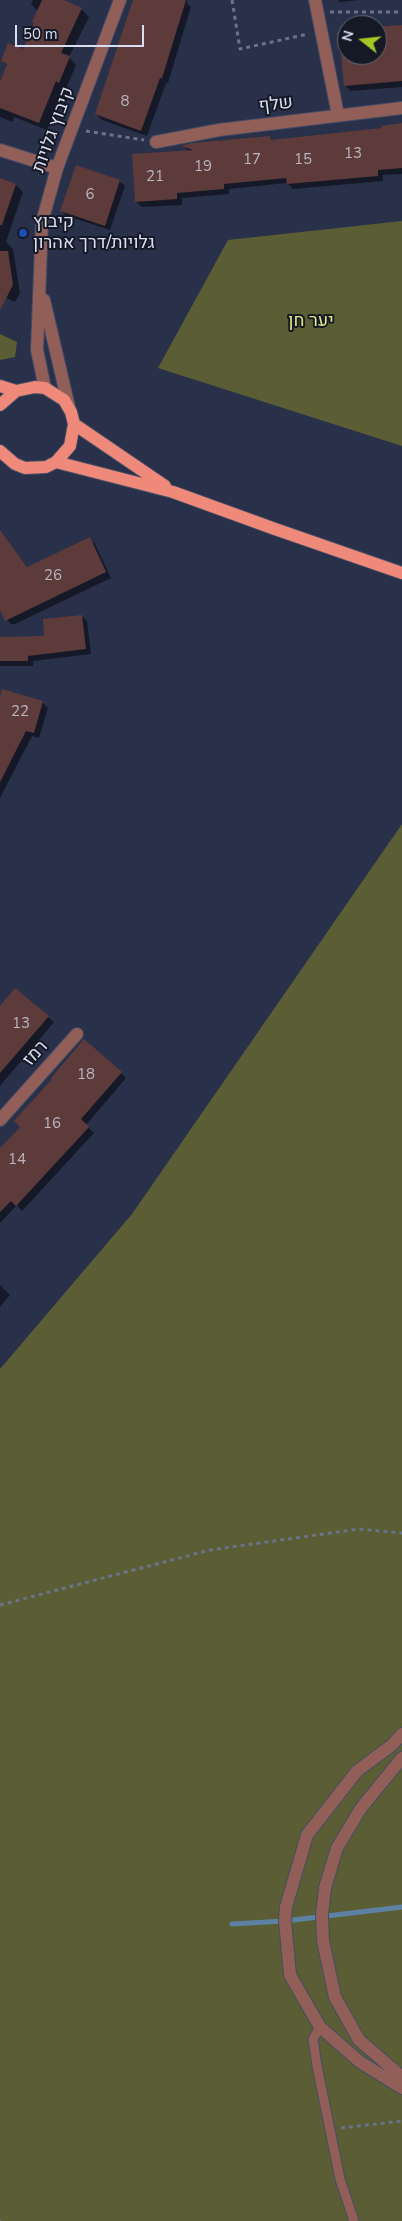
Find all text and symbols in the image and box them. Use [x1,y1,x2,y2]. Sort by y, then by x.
scale bar [18,15,146,47]
north arrow [337,15,387,65]
text: 50 m [23,24,58,44]
text: N [337,28,359,44]
street label: קיבוץ גלויות [29,84,79,176]
street label: שלף [258,92,294,118]
house number: 8 [121,93,129,111]
house number: 13 [344,145,362,163]
house number: 17 [243,151,261,169]
house number: 15 [294,151,312,169]
house number: 19 [194,158,212,176]
house number: 21 [146,168,164,186]
house number: 6 [86,186,94,204]
place label: קיבוץ גלויות/דרך אהרון [33,212,155,254]
marker: קיבוץ גלויות/דרך אהרון [17,227,29,239]
park label: יער חן [288,311,334,333]
house number: 26 [44,567,62,585]
house number: 22 [11,703,29,721]
house number: 13 [12,1015,30,1033]
street label: רמז [19,1037,53,1071]
house number: 18 [77,1066,95,1084]
house number: 16 [43,1115,61,1133]
house number: 14 [8,1151,26,1169]

